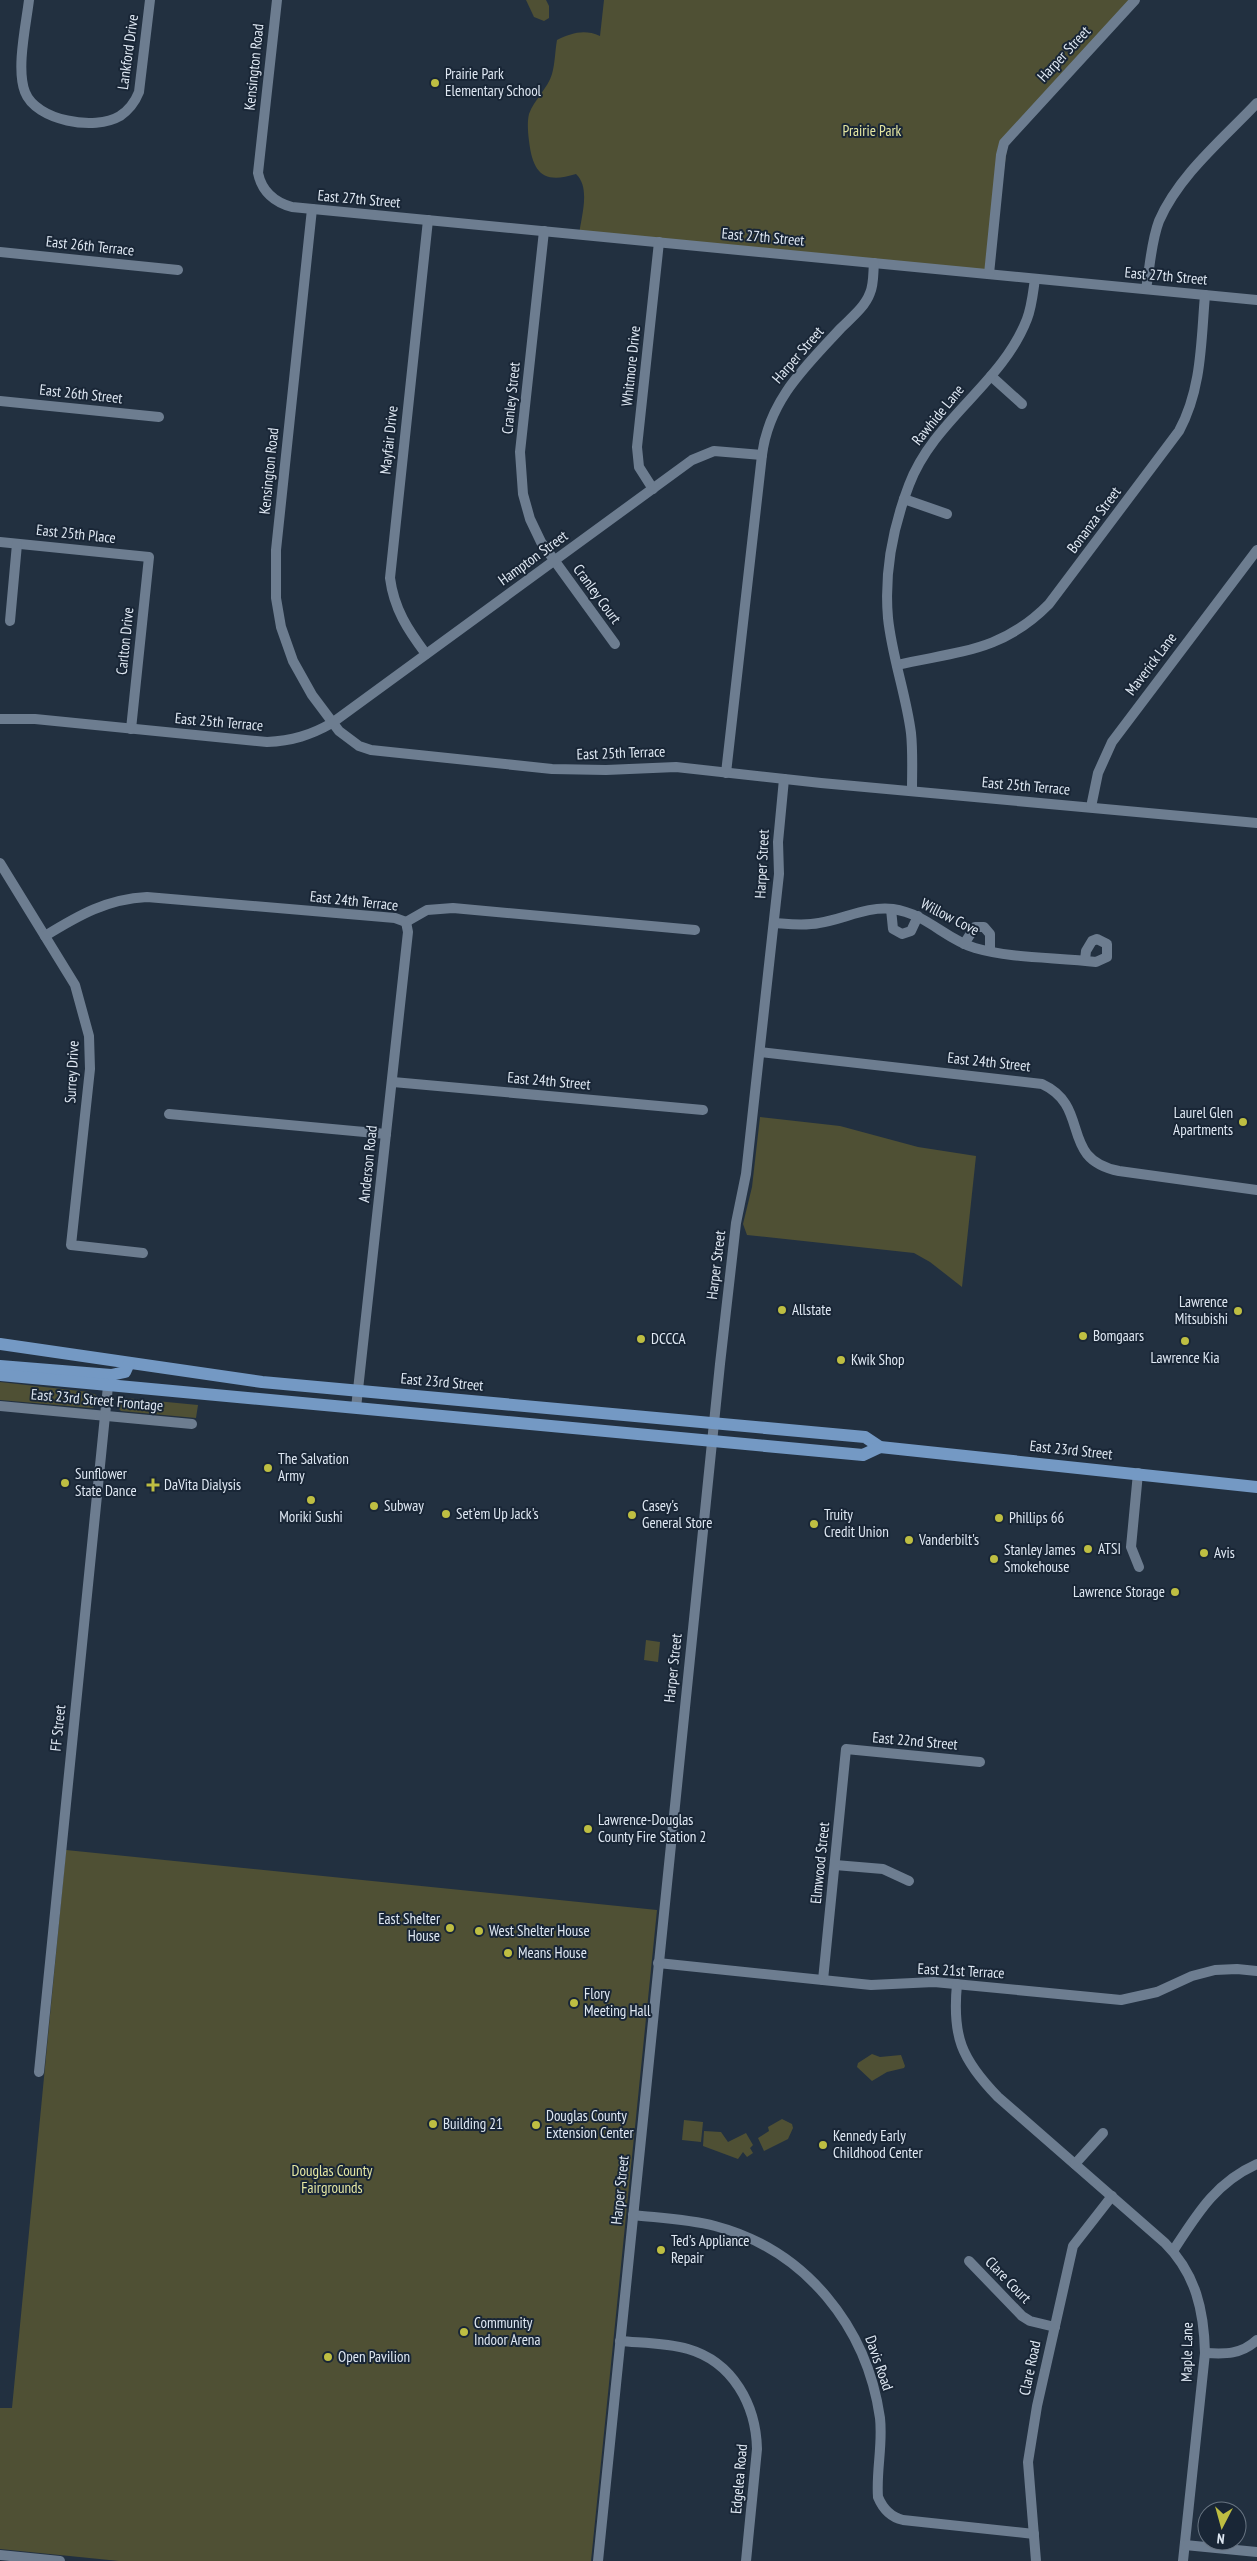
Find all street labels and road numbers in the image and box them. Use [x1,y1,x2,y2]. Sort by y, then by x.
street label: Lankford Drive [113,13,142,91]
street label: Harper Street [1033,22,1094,85]
street label: Kensington Road [240,23,267,111]
street label: East 27th Street [317,185,401,212]
street label: East 27th Street [721,223,805,250]
street label: East 26th Terrace [45,231,135,260]
street label: East 27th Street [1124,262,1208,289]
street label: Harper Street [768,322,827,387]
street label: Whitmore Drive [617,325,644,407]
street label: Cranley Street [497,361,524,435]
street label: East 26th Street [39,380,123,407]
street label: Rawhide Lane [907,381,968,449]
street label: Mayfair Drive [375,405,402,475]
street label: Kensington Road [255,427,282,515]
street label: Bonanza Street [1062,483,1125,557]
street label: East 25th Place [35,520,117,547]
street label: Hampton Street [494,526,571,589]
street label: Cranley Court [569,560,625,627]
street label: Carlton Drive [112,606,137,676]
street label: Maverick Lane [1121,629,1180,699]
street label: East 25th Terrace [174,708,264,735]
street label: East 25th Terrace [576,741,666,764]
street label: East 25th Terrace [981,772,1071,799]
street label: Harper Street [750,829,773,899]
street label: East 24th Terrace [309,886,399,915]
street label: Willow Cove [918,894,983,939]
street label: Surrey Drive [60,1040,83,1104]
street label: East 24th Street [947,1048,1031,1075]
street label: East 24th Street [507,1067,591,1094]
street label: Anderson Road [354,1124,381,1203]
street label: Harper Street [702,1229,729,1300]
street label: East 23rd Street [400,1368,484,1395]
street label: East 23rd Street Frontage [30,1384,164,1415]
street label: East 23rd Street [1029,1436,1113,1463]
street label: Harper Street [659,1633,686,1703]
street label: FF Street [46,1704,69,1752]
street label: East 22nd Street [872,1727,959,1754]
street label: Elmwood Street [806,1821,833,1905]
street label: East 21st Terrace [917,1959,1005,1982]
street label: Harper Street [606,2155,633,2225]
street label: Clare Court [981,2252,1035,2307]
street label: Maple Lane [1176,2322,1197,2382]
street label: Davis Road [861,2333,898,2393]
street label: Clare Road [1014,2339,1045,2397]
street label: Edgelea Road [726,2443,751,2515]

